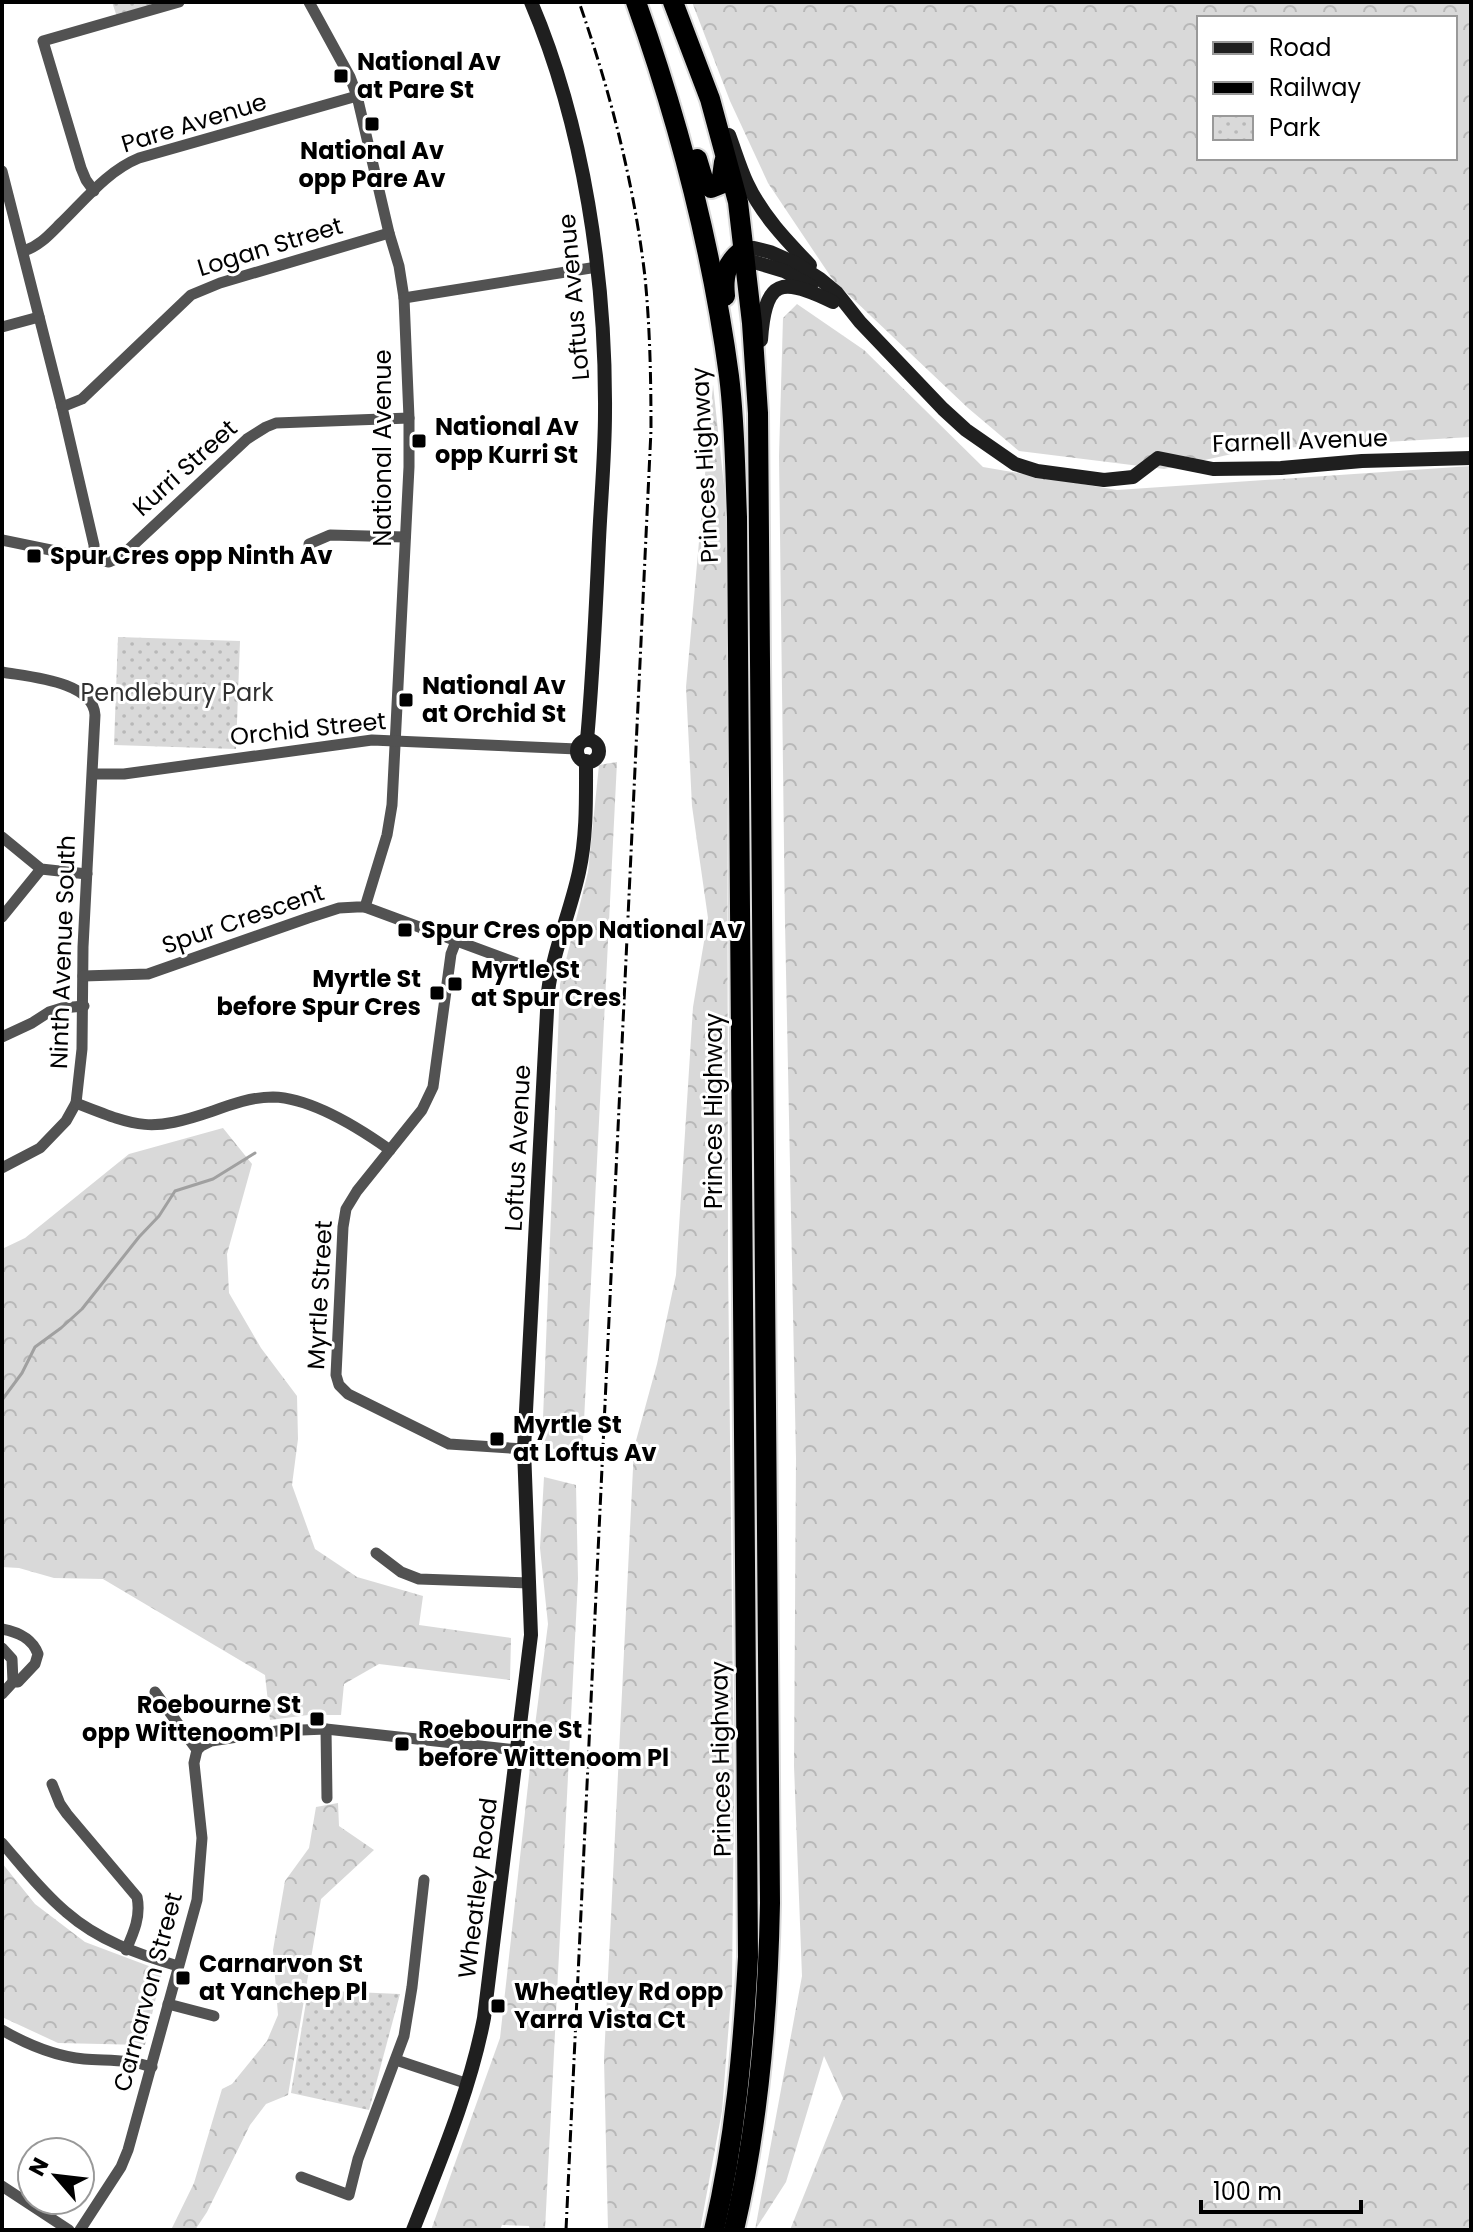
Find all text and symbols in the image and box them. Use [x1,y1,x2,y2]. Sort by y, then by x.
legend [1197,16,1457,160]
text: Road [1269,31,1331,64]
place label: National Av at Pare St [357,45,501,106]
marker: National Av at Pare St [332,67,350,85]
text: Railway [1269,71,1362,104]
street label: Pare Avenue [117,85,271,160]
text: Park [1269,111,1321,144]
marker: National Av opp Pare Av [363,115,381,133]
place label: National Av opp Pare Av [298,134,446,195]
street label: Logan Street [193,209,347,284]
street label: Loftus Avenue [550,213,597,382]
street label: National Avenue [366,349,399,547]
street label: Princes Highway [683,366,726,564]
place label: National Av opp Kurri St [435,410,579,471]
street label: Kurri Street [125,412,244,523]
street label: Farnell Avenue [1212,421,1388,460]
marker: National Av opp Kurri St [410,432,428,450]
place label: Spur Cres opp Ninth Av [50,539,332,572]
marker: Spur Cres opp Ninth Av [25,547,43,565]
place label: National Av at Orchid St [422,669,566,730]
park label: Pendlebury Park [80,676,274,709]
marker: National Av at Orchid St [397,691,415,709]
street label: Orchid Street [228,704,388,753]
street label: Ninth Avenue South [42,834,83,1070]
street label: Spur Crescent [157,875,328,962]
place label: Spur Cres opp National Av [421,913,742,946]
marker: Spur Cres opp National Av [396,921,414,939]
place label: Myrtle St at Spur Cres [471,953,621,1014]
place label: Myrtle St before Spur Cres [217,962,421,1023]
marker: Myrtle St at Spur Cres [446,975,464,993]
marker: Myrtle St before Spur Cres [428,984,446,1002]
street label: Princes Highway [697,1013,730,1209]
street label: Loftus Avenue [497,1064,538,1232]
street label: Myrtle Street [299,1220,340,1370]
place label: Myrtle St at Loftus Av [513,1408,657,1469]
marker: Myrtle St at Loftus Av [488,1430,506,1448]
street label: Princes Highway [702,1660,739,1857]
place label: Roebourne St opp Wittenoom Pl [82,1688,301,1749]
marker: Roebourne St opp Wittenoom Pl [308,1710,326,1728]
place label: Roebourne St before Wittenoom Pl [418,1713,669,1774]
marker: Roebourne St before Wittenoom Pl [393,1735,411,1753]
street label: Wheatley Road [450,1796,505,1980]
street label: Carnarvon Street [105,1889,190,2095]
place label: Carnarvon St at Yanchep Pl [199,1947,368,2008]
marker: Carnarvon St at Yanchep Pl [174,1969,192,1987]
place label: Wheatley Rd opp Yarra Vista Ct [514,1975,723,2036]
marker: Wheatley Rd opp Yarra Vista Ct [489,1997,507,2015]
north arrow [16,2136,96,2216]
text: N [21,2152,56,2181]
scale bar [1201,2164,1361,2214]
text: 100 m [1213,2175,1282,2208]

